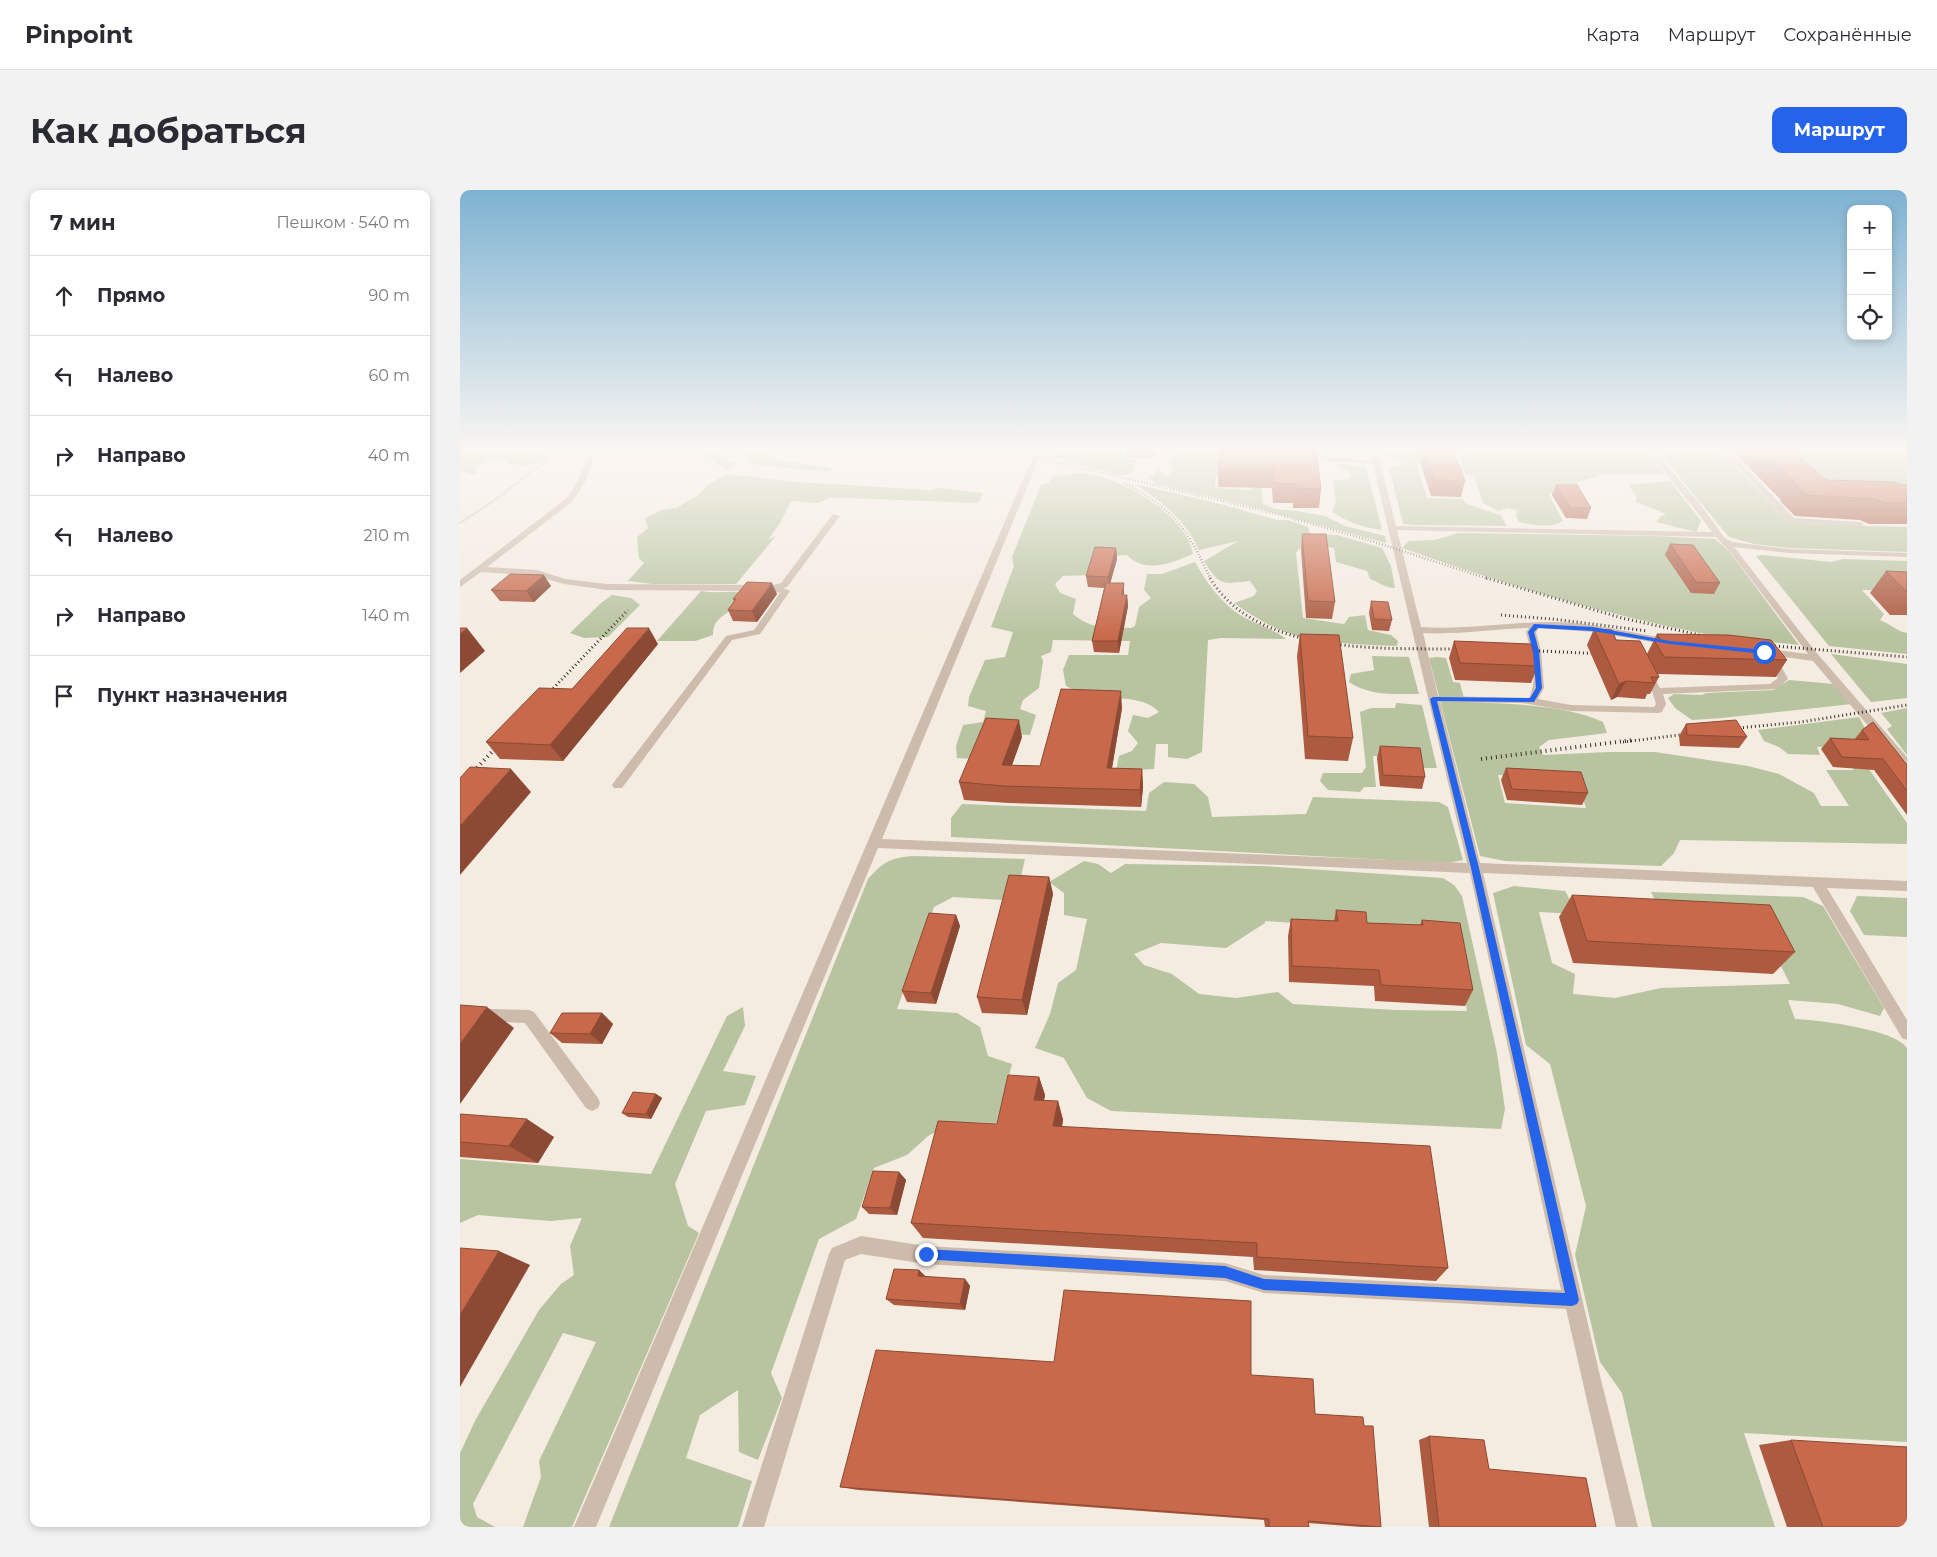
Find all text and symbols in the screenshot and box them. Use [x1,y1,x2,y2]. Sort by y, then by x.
text: Pinpoint [25,20,133,49]
text: Карта [1586,24,1640,46]
text: Маршрут [1668,24,1755,46]
text: Сохранённые [1783,24,1912,46]
button: Маршрут [1772,107,1907,153]
text: Как добраться [30,109,307,152]
map controls [1847,205,1892,340]
button: + [1847,205,1892,250]
text: 7 мин [50,210,116,235]
text: Пешком · 540 m [276,213,410,232]
button: − [1847,250,1892,295]
icon: ahead [50,282,78,310]
text: Прямо [97,284,165,307]
text: 90 m [368,286,410,305]
button: locate [1847,295,1892,340]
icon: left [50,362,78,390]
text: Налево [97,364,173,387]
text: 60 m [368,366,410,385]
icon: right [50,442,78,470]
text: Направо [97,444,186,467]
text: 40 m [368,446,410,465]
icon: left [50,522,78,550]
text: Налево [97,524,173,547]
text: 210 m [363,526,410,545]
icon: right [50,602,78,630]
text: Направо [97,604,186,627]
text: 140 m [362,606,410,625]
route start [1753,641,1776,664]
icon: arrive [50,682,78,710]
text: Пункт назначения [97,684,288,707]
route end [915,1243,938,1266]

